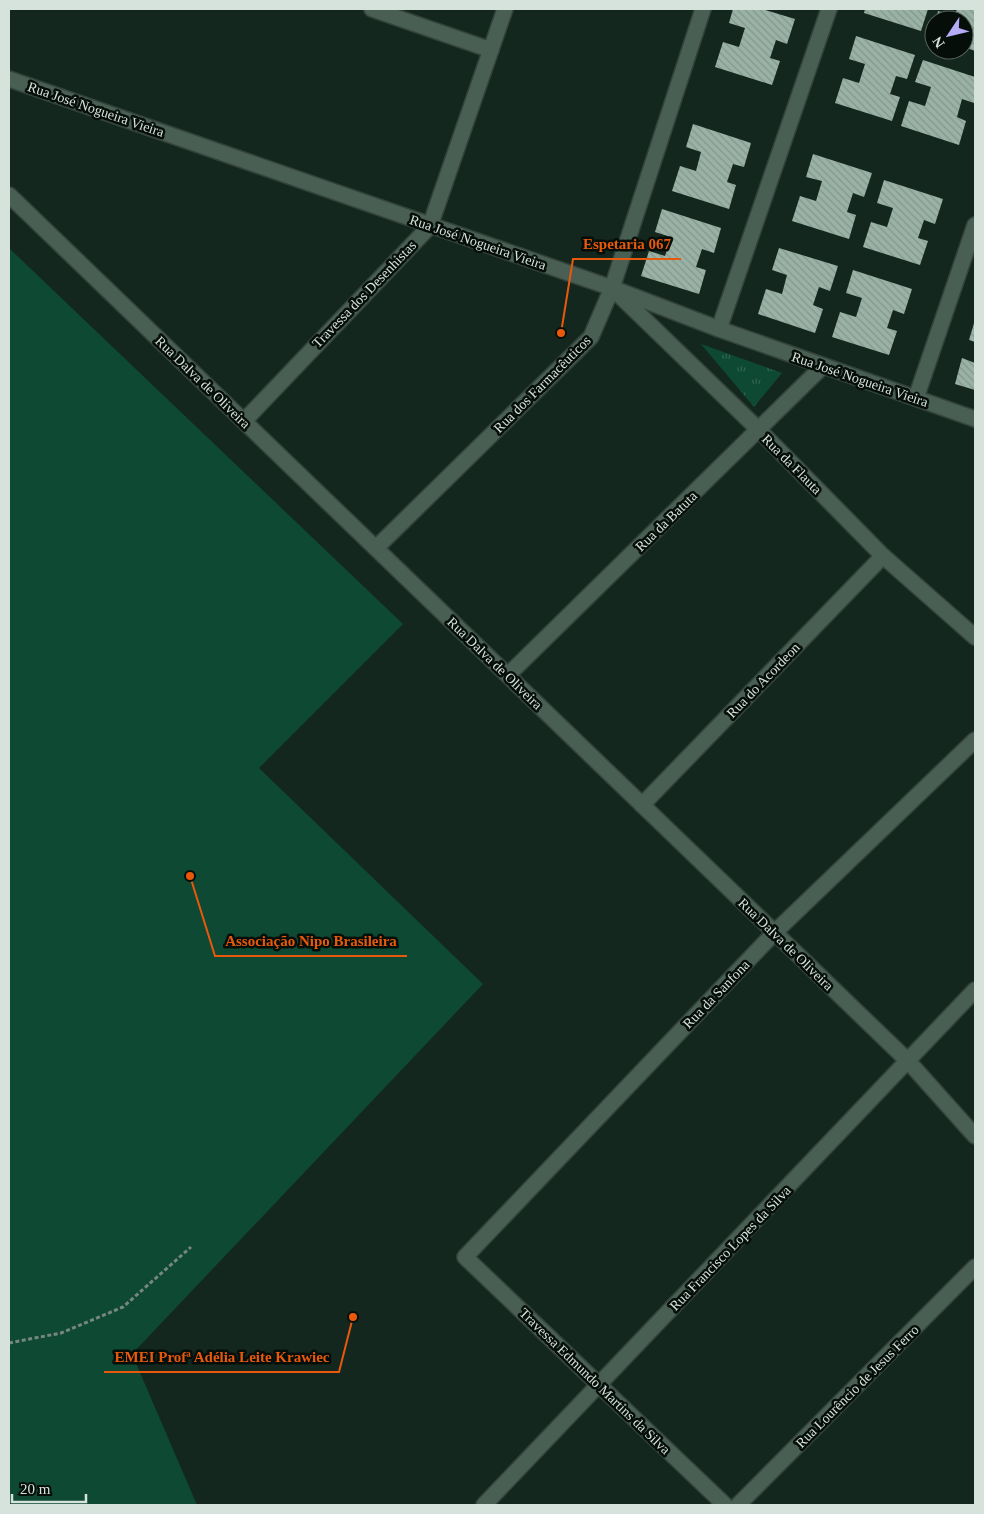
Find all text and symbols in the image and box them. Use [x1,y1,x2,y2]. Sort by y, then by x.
north arrow [924,10,974,60]
text: N [930,34,948,51]
street label: Rua José Nogueira Vieira [26,79,167,140]
street label: Rua José Nogueira Vieira [408,212,549,273]
callout: Espetaria 067 [573,229,681,259]
text: Espetaria 067 [583,236,671,252]
street label: Travessa dos Desenhistas [309,238,419,351]
street label: Rua Dalva de Oliveira [152,333,254,432]
street label: Rua dos Farmacêuticos [491,333,594,436]
street label: Rua José Nogueira Vieira [790,349,931,410]
street label: Rua da Flauta [759,432,825,498]
street label: Rua da Batuta [633,488,701,554]
street label: Rua Dalva de Oliveira [444,614,546,713]
street label: Rua do Acordeon [724,640,803,721]
street label: Rua Dalva de Oliveira [735,895,837,994]
callout: Associação Nipo Brasileira [215,926,407,956]
text: Associação Nipo Brasileira [225,933,397,949]
street label: Rua da Sanfona [680,957,753,1031]
street label: Rua Francisco Lopes da Silva [667,1182,794,1314]
street label: Travessa Edmundo Martins da Silva [516,1305,674,1458]
street label: Rua Lourêncio de Jesus Ferro [793,1322,922,1451]
callout: EMEI Profª Adélia Leite Krawiec [104,1342,339,1372]
text: EMEI Profª Adélia Leite Krawiec [114,1349,330,1365]
scale bar [12,1472,86,1504]
text: 20 m [20,1481,51,1497]

